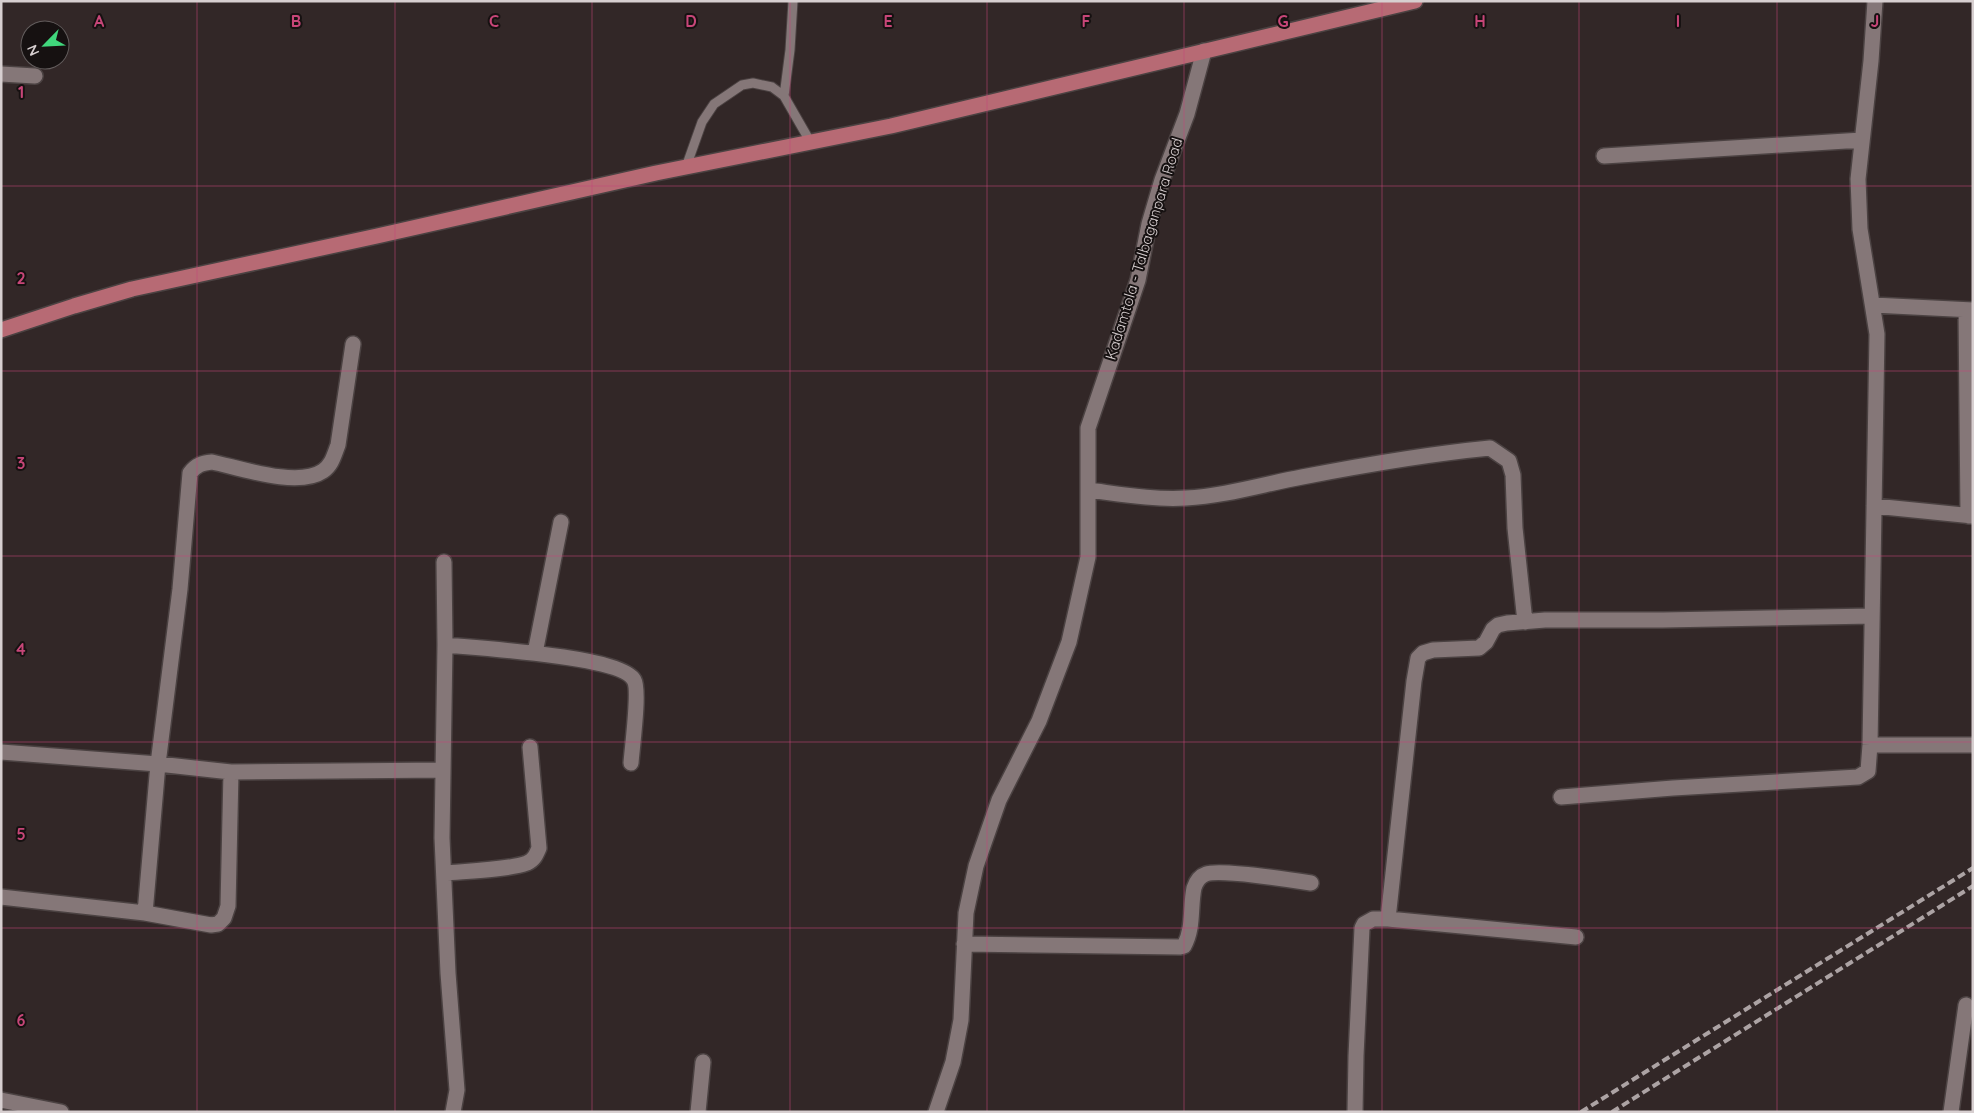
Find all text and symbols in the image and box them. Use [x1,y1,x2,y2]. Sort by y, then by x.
text: A [94,11,105,31]
text: B [291,11,301,31]
text: C [489,11,499,31]
text: D [685,11,697,31]
text: E [883,11,893,31]
text: F [1082,11,1091,31]
text: G [1277,11,1289,31]
text: H [1474,11,1486,31]
text: I [1676,11,1680,31]
text: J [1871,11,1879,31]
north arrow [20,20,70,70]
text: N [23,42,43,59]
text: 1 [18,82,24,102]
street label: Kadamtola - Talbaganpara Road [1101,136,1186,362]
text: 2 [16,268,26,288]
text: 3 [17,453,25,473]
text: 4 [16,639,26,659]
text: 5 [16,824,26,844]
text: 6 [17,1010,26,1030]

